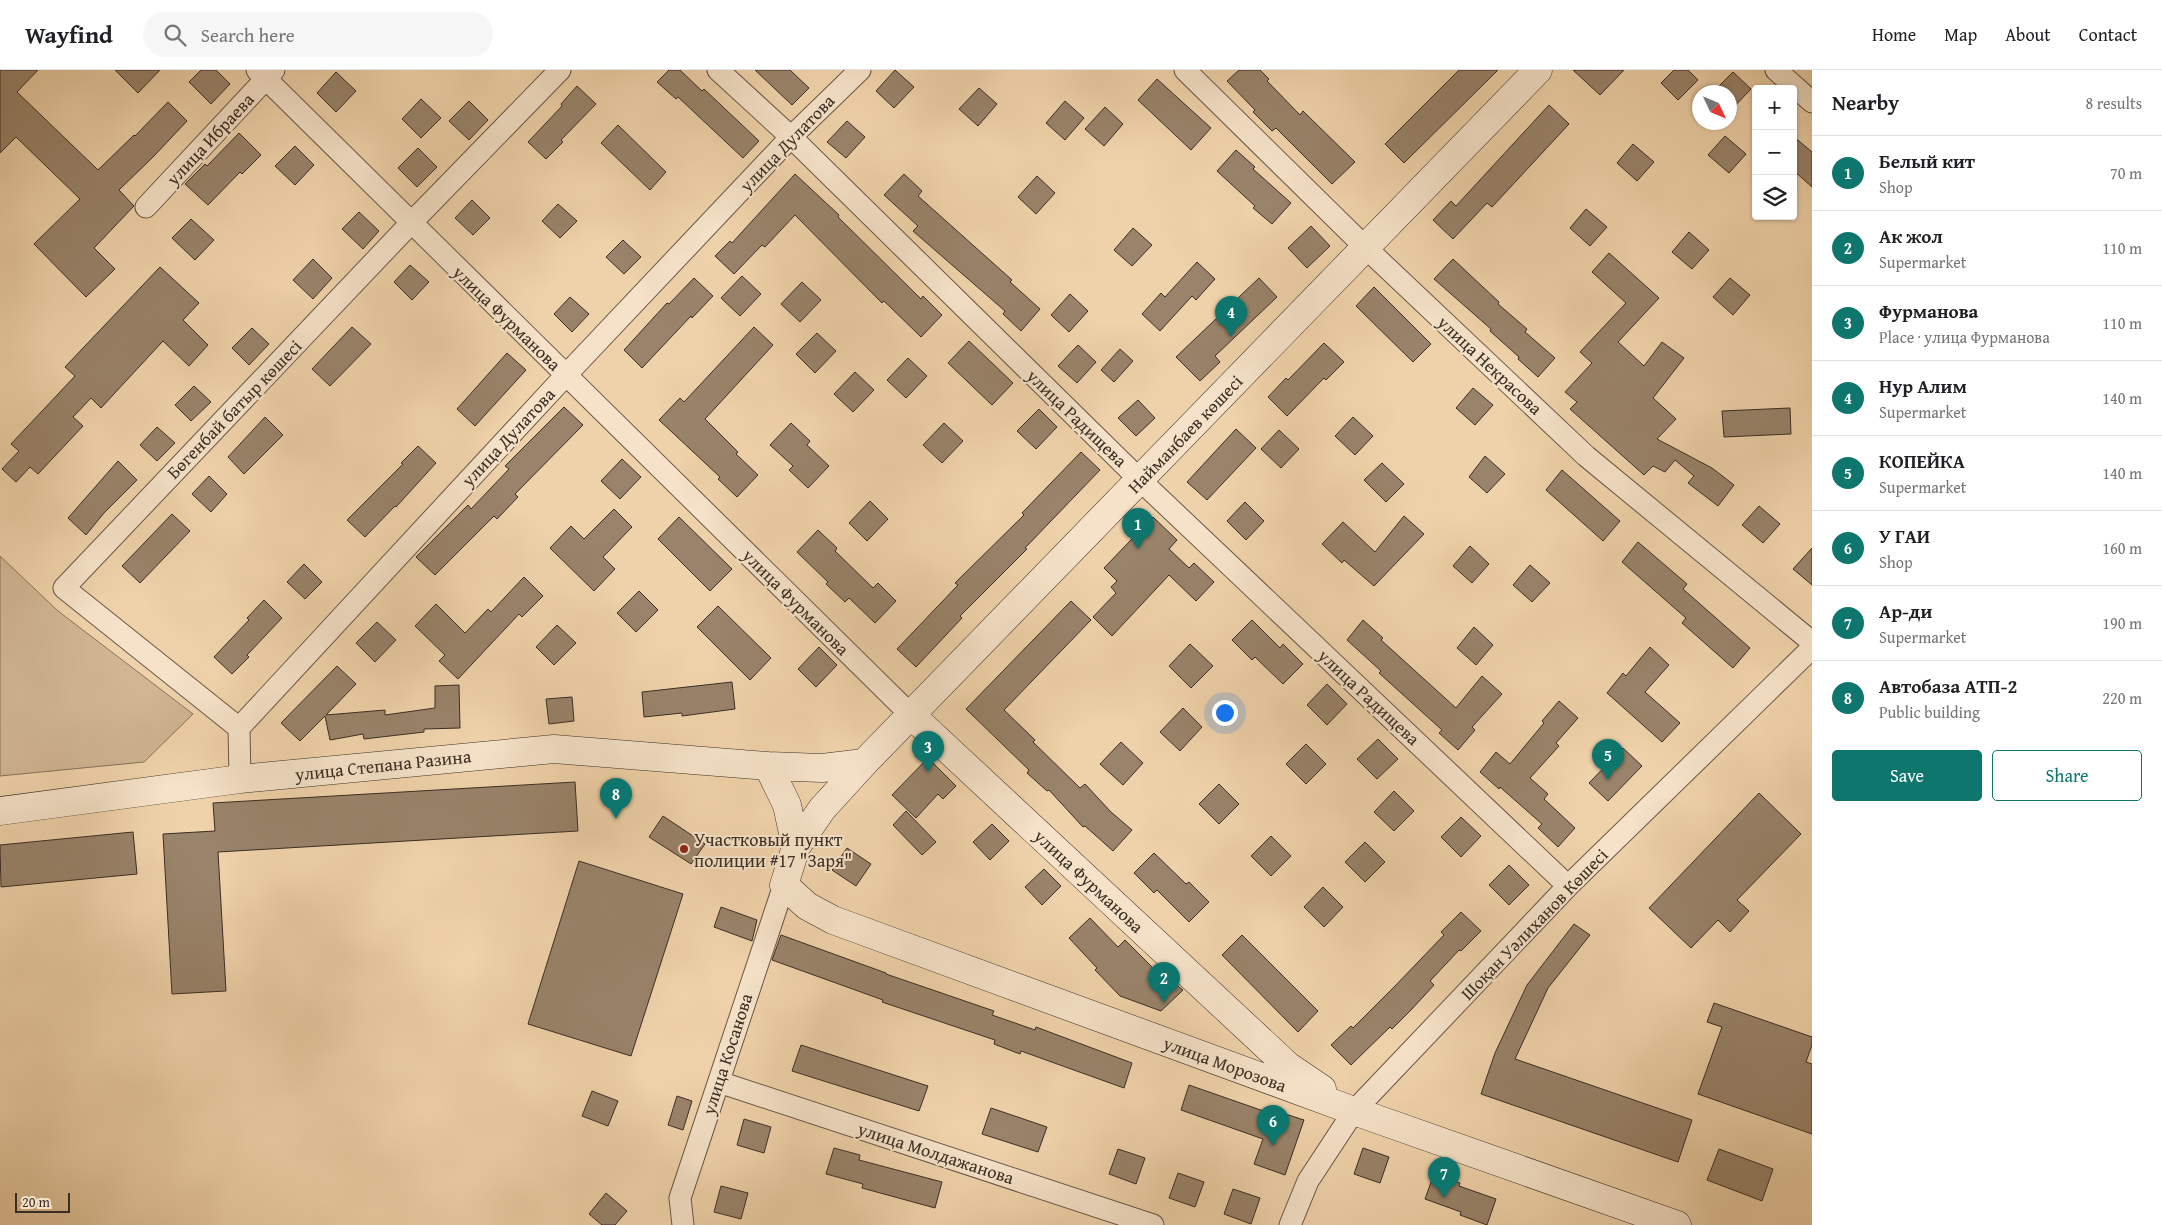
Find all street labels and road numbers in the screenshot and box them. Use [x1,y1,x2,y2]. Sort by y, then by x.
street label: улица Ибраева [159,86,260,192]
street label: улица Дулатова [733,88,841,199]
street label: улица Фурманова [446,258,568,377]
street label: улица Некрасова [1431,308,1549,421]
street label: Бөгенбай батыр көшесі [160,333,308,485]
street label: улица Радищева [1020,362,1134,473]
street label: Найманбаев көшесі [1121,369,1249,499]
street label: улица Дулатова [454,381,561,493]
street label: улица Фурманова [736,542,856,662]
street label: улица Радищева [1311,642,1426,752]
street label: улица Степана Разина [293,742,473,788]
street label: улица Фурманова [1027,822,1150,939]
street label: Шоқан Уәлиханов Көшесі [1454,842,1614,1006]
street label: улица Косанова [694,989,759,1119]
street label: улица Морозова [1159,1029,1291,1099]
street label: улица Молдажанова [853,1115,1018,1191]

